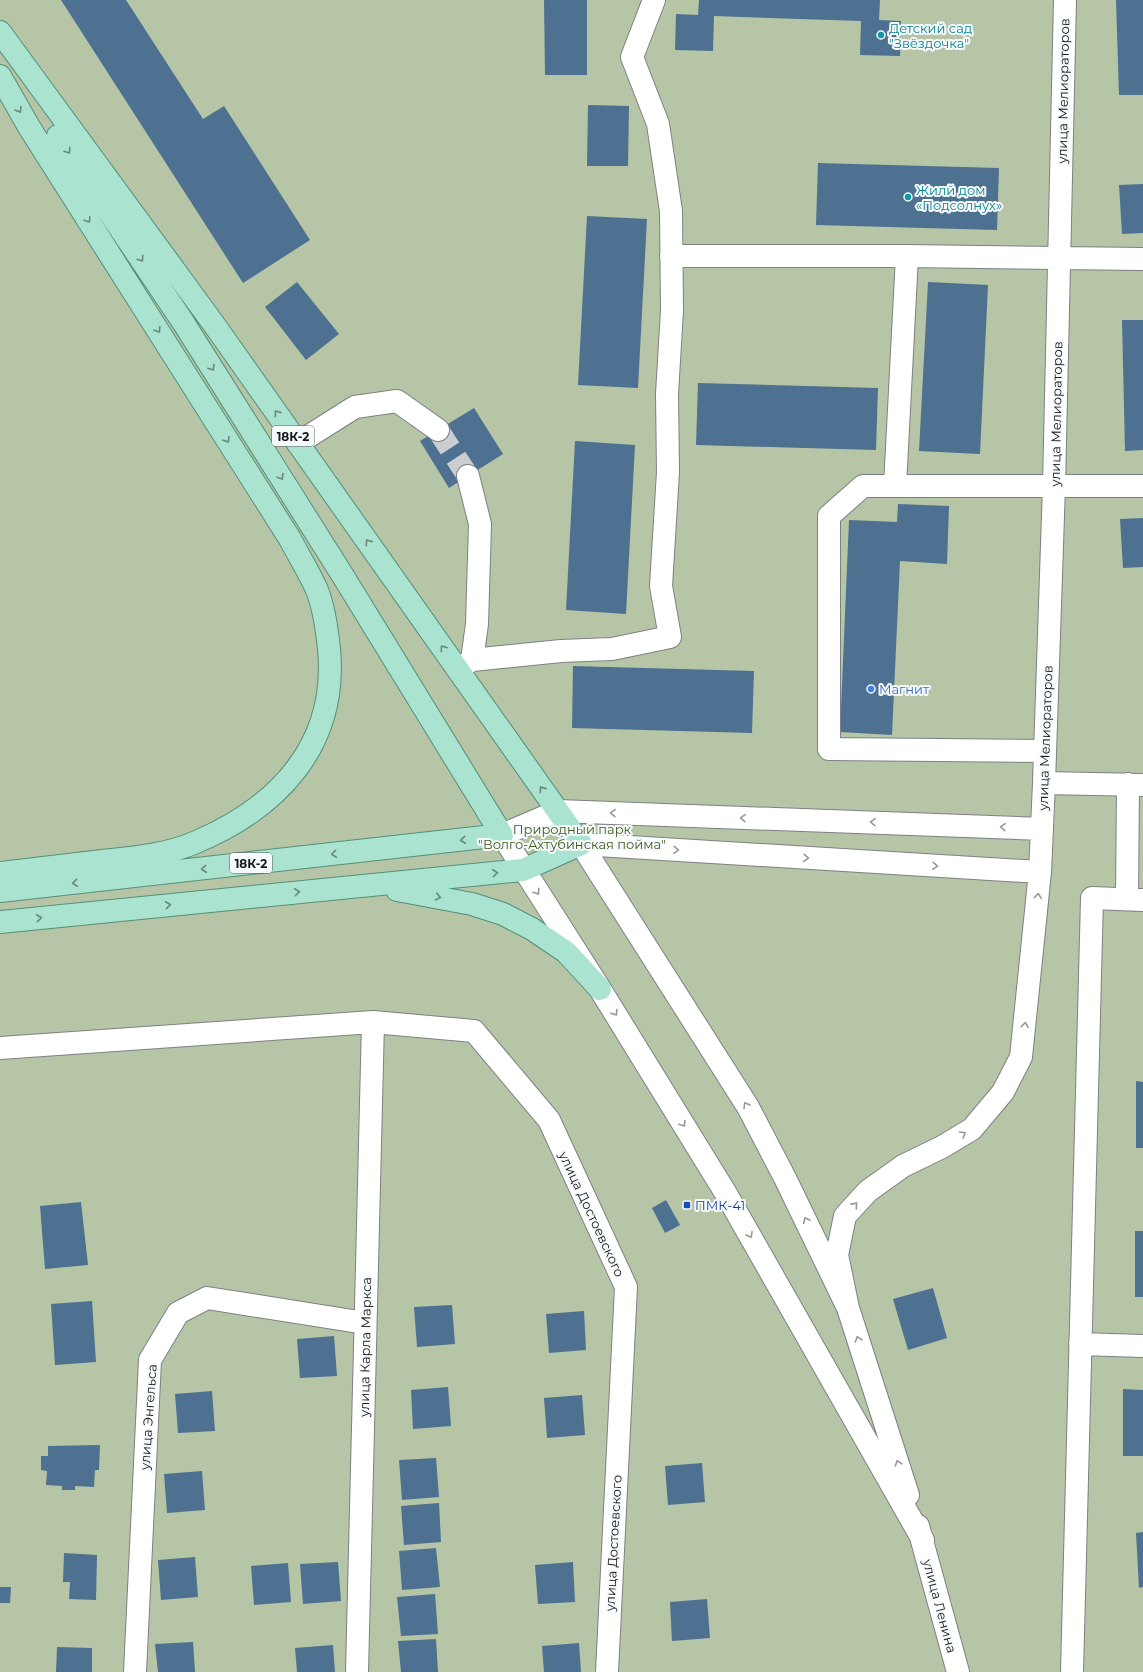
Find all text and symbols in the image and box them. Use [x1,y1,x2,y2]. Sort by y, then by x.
street label: улица Мелиораторов [1054,18,1072,165]
place label: Детский сад "Звёздочка" [889,20,972,51]
marker: Детский сад "Звёздочка" [876,30,886,40]
one-way arrow [15,106,22,113]
one-way arrow [63,146,70,153]
place label: Жилй дом «Подсолнух» [916,182,1002,213]
marker: Жилй дом «Подсолнух» [903,192,913,202]
one-way arrow [84,216,91,223]
one-way arrow [136,254,143,261]
one-way arrow [153,326,161,333]
street label: улица Мелиораторов [1047,341,1065,488]
one-way arrow [207,363,214,370]
one-way arrow [274,410,282,417]
road number: 18К-2 [272,426,314,446]
one-way arrow [223,436,230,443]
one-way arrow [276,473,283,480]
one-way arrow [366,540,373,547]
one-way arrow [441,646,448,653]
street label: улица Мелиораторов [1034,665,1056,812]
place label: Магнит [879,681,930,697]
marker: Магнит [866,684,876,694]
one-way arrow [539,786,547,793]
one-way arrow [610,809,616,817]
one-way arrow [740,813,746,822]
one-way arrow [870,818,876,827]
park label: Природный парк "Волго-Ахтубинская пойма" [478,821,666,852]
one-way arrow [1000,823,1006,832]
one-way arrow [460,835,466,844]
one-way arrow [673,845,679,854]
one-way arrow [331,849,337,858]
road number: 18К-2 [230,853,272,873]
one-way arrow [803,853,809,862]
one-way arrow [932,861,938,870]
one-way arrow [201,864,207,873]
one-way arrow [492,868,498,877]
one-way arrow [72,878,78,887]
one-way arrow [294,888,301,897]
one-way arrow [533,888,540,895]
one-way arrow [435,893,442,901]
one-way arrow [1033,893,1042,899]
one-way arrow [165,901,171,910]
one-way arrow [36,914,42,923]
one-way arrow [610,1009,618,1016]
one-way arrow [1020,1022,1029,1028]
one-way arrow [744,1102,751,1109]
one-way arrow [678,1120,686,1127]
one-way arrow [959,1132,966,1139]
street label: улица Достоевского [555,1148,628,1279]
place label: ПМК-41 [695,1197,745,1213]
marker: ПМК-41 [682,1200,692,1210]
one-way arrow [851,1202,858,1209]
one-way arrow [803,1217,811,1225]
one-way arrow [745,1231,752,1238]
street label: улица Карла Маркса [356,1277,374,1418]
one-way arrow [854,1336,863,1343]
street label: улица Энгельса [136,1364,160,1471]
one-way arrow [894,1459,903,1466]
street label: улица Достоевского [601,1474,625,1613]
street label: улица Ленина [920,1556,960,1655]

